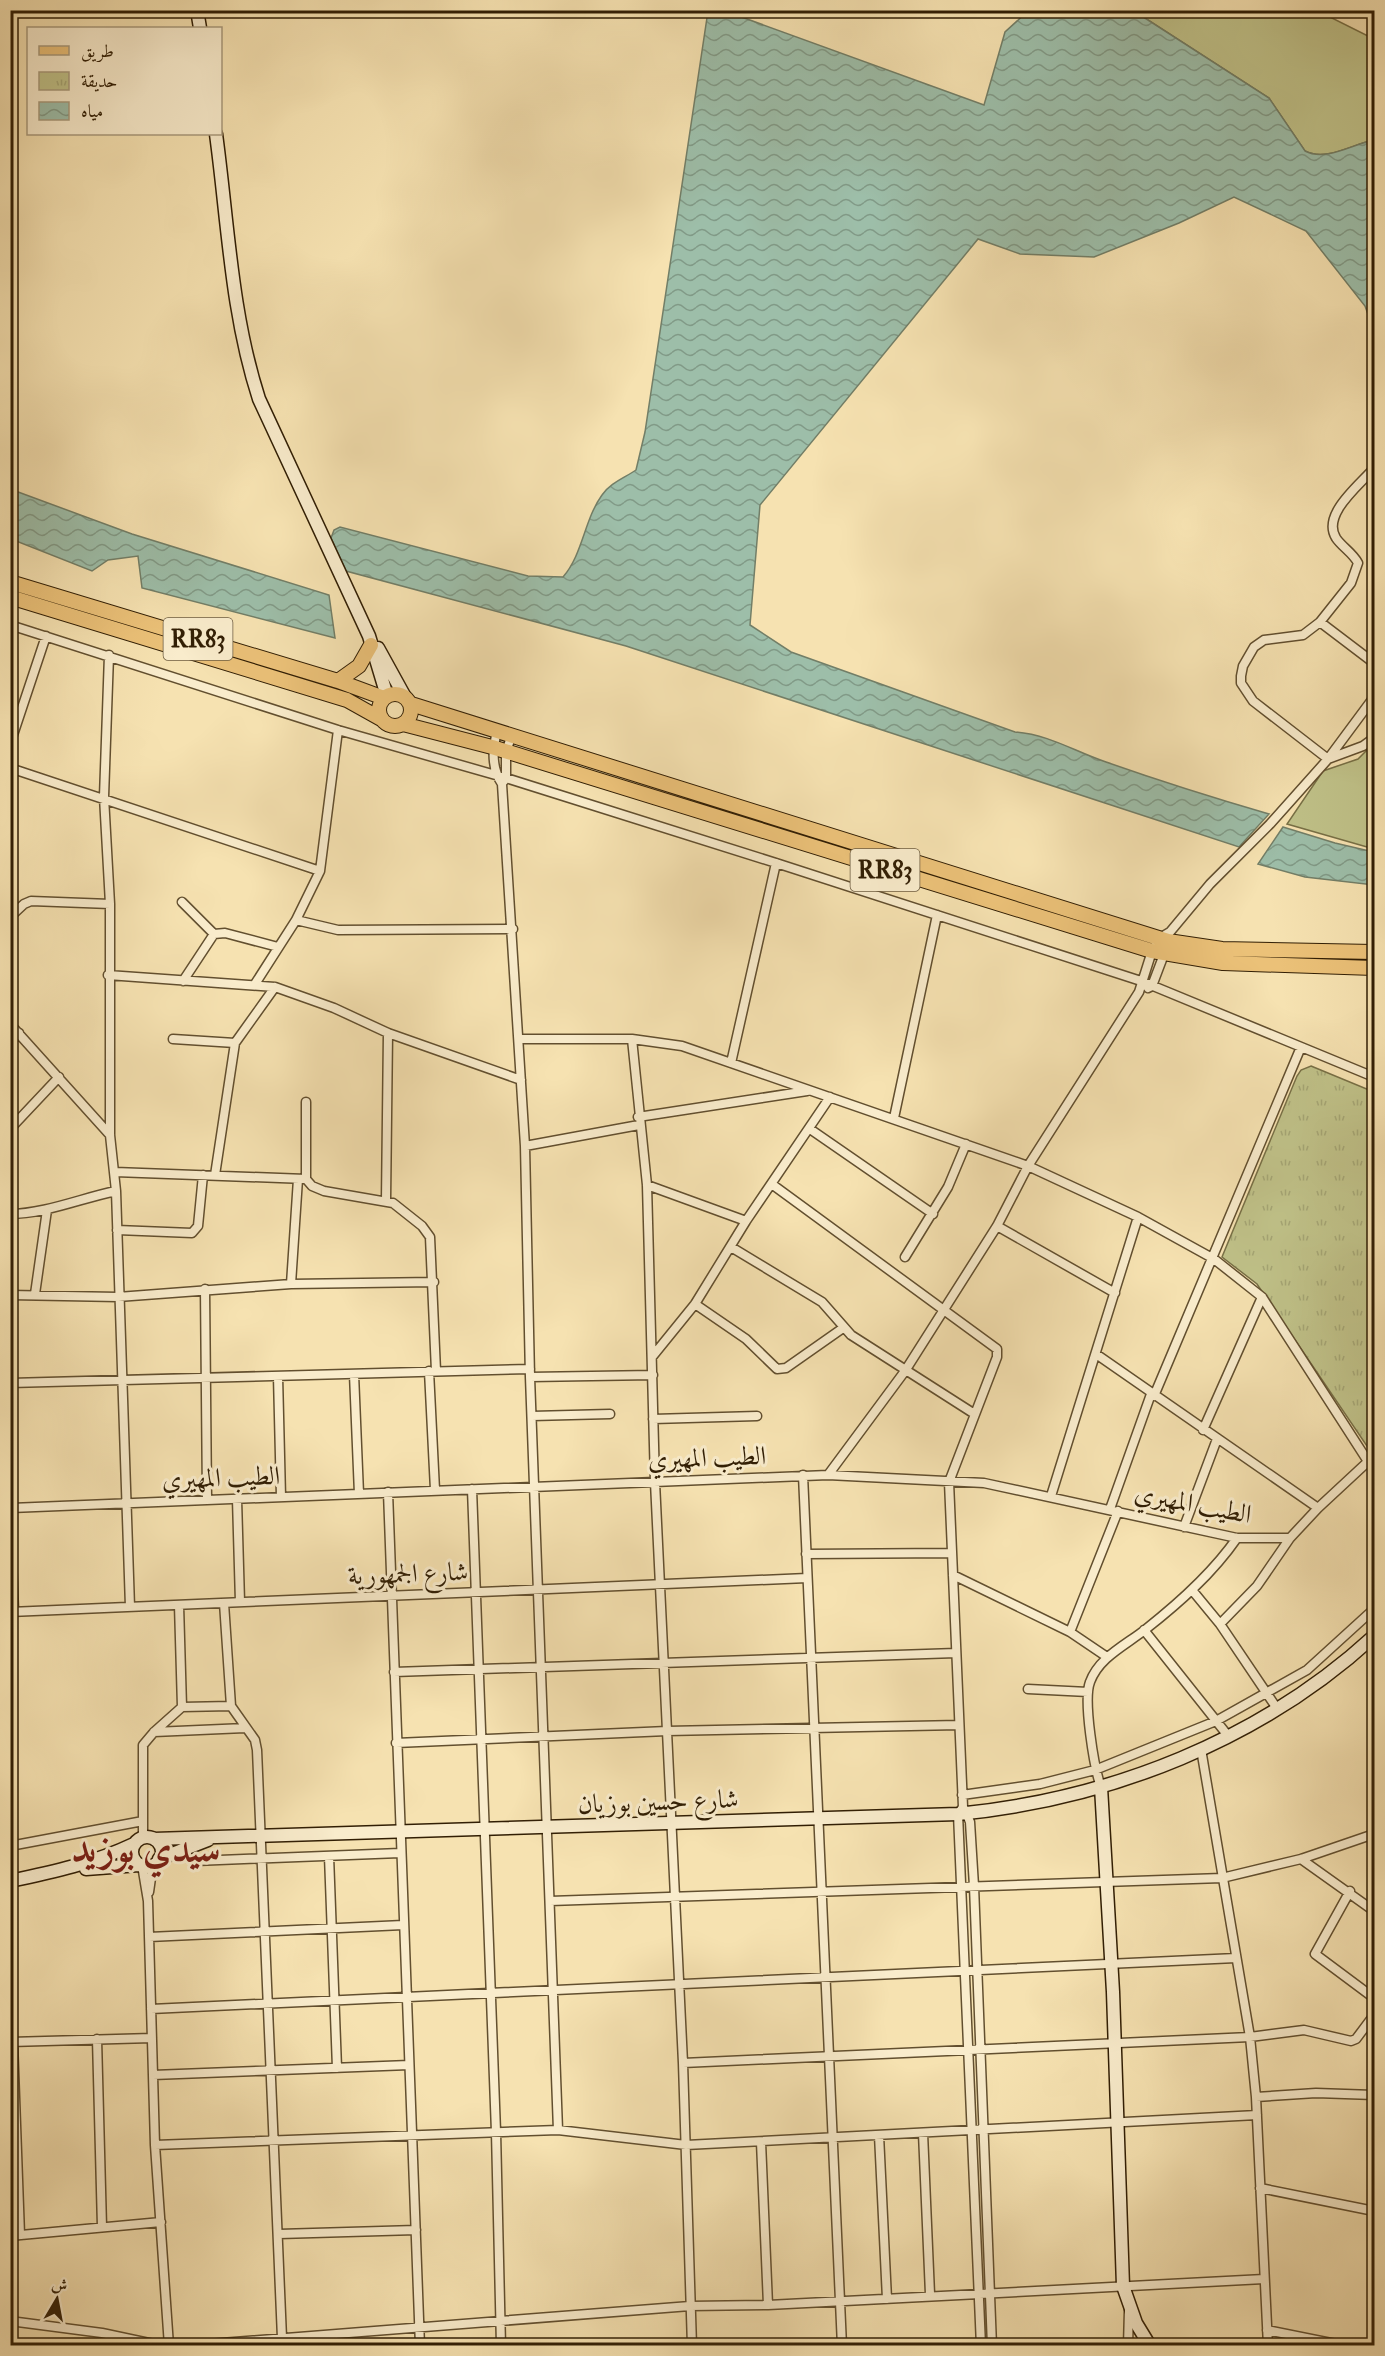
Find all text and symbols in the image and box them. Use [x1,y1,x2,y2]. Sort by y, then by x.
legend [27,27,222,135]
text: طريق [81,40,114,63]
text: حديقة [81,70,117,93]
text: مياه [81,100,103,123]
road number: RR83 [164,618,232,660]
road number: RR83 [850,849,920,891]
street label: الطيب المهيري [647,1440,767,1480]
street label: الطيب المهيري [161,1460,281,1500]
street label: الطيب المهيري [1131,1477,1254,1535]
street label: شارع الجمهورية [347,1556,469,1597]
street label: شارع حسين بوزيان [577,1783,739,1826]
district label: سيدي بوزيد [71,1825,221,1878]
north arrow [27,2269,87,2329]
text: ش [50,2274,69,2296]

